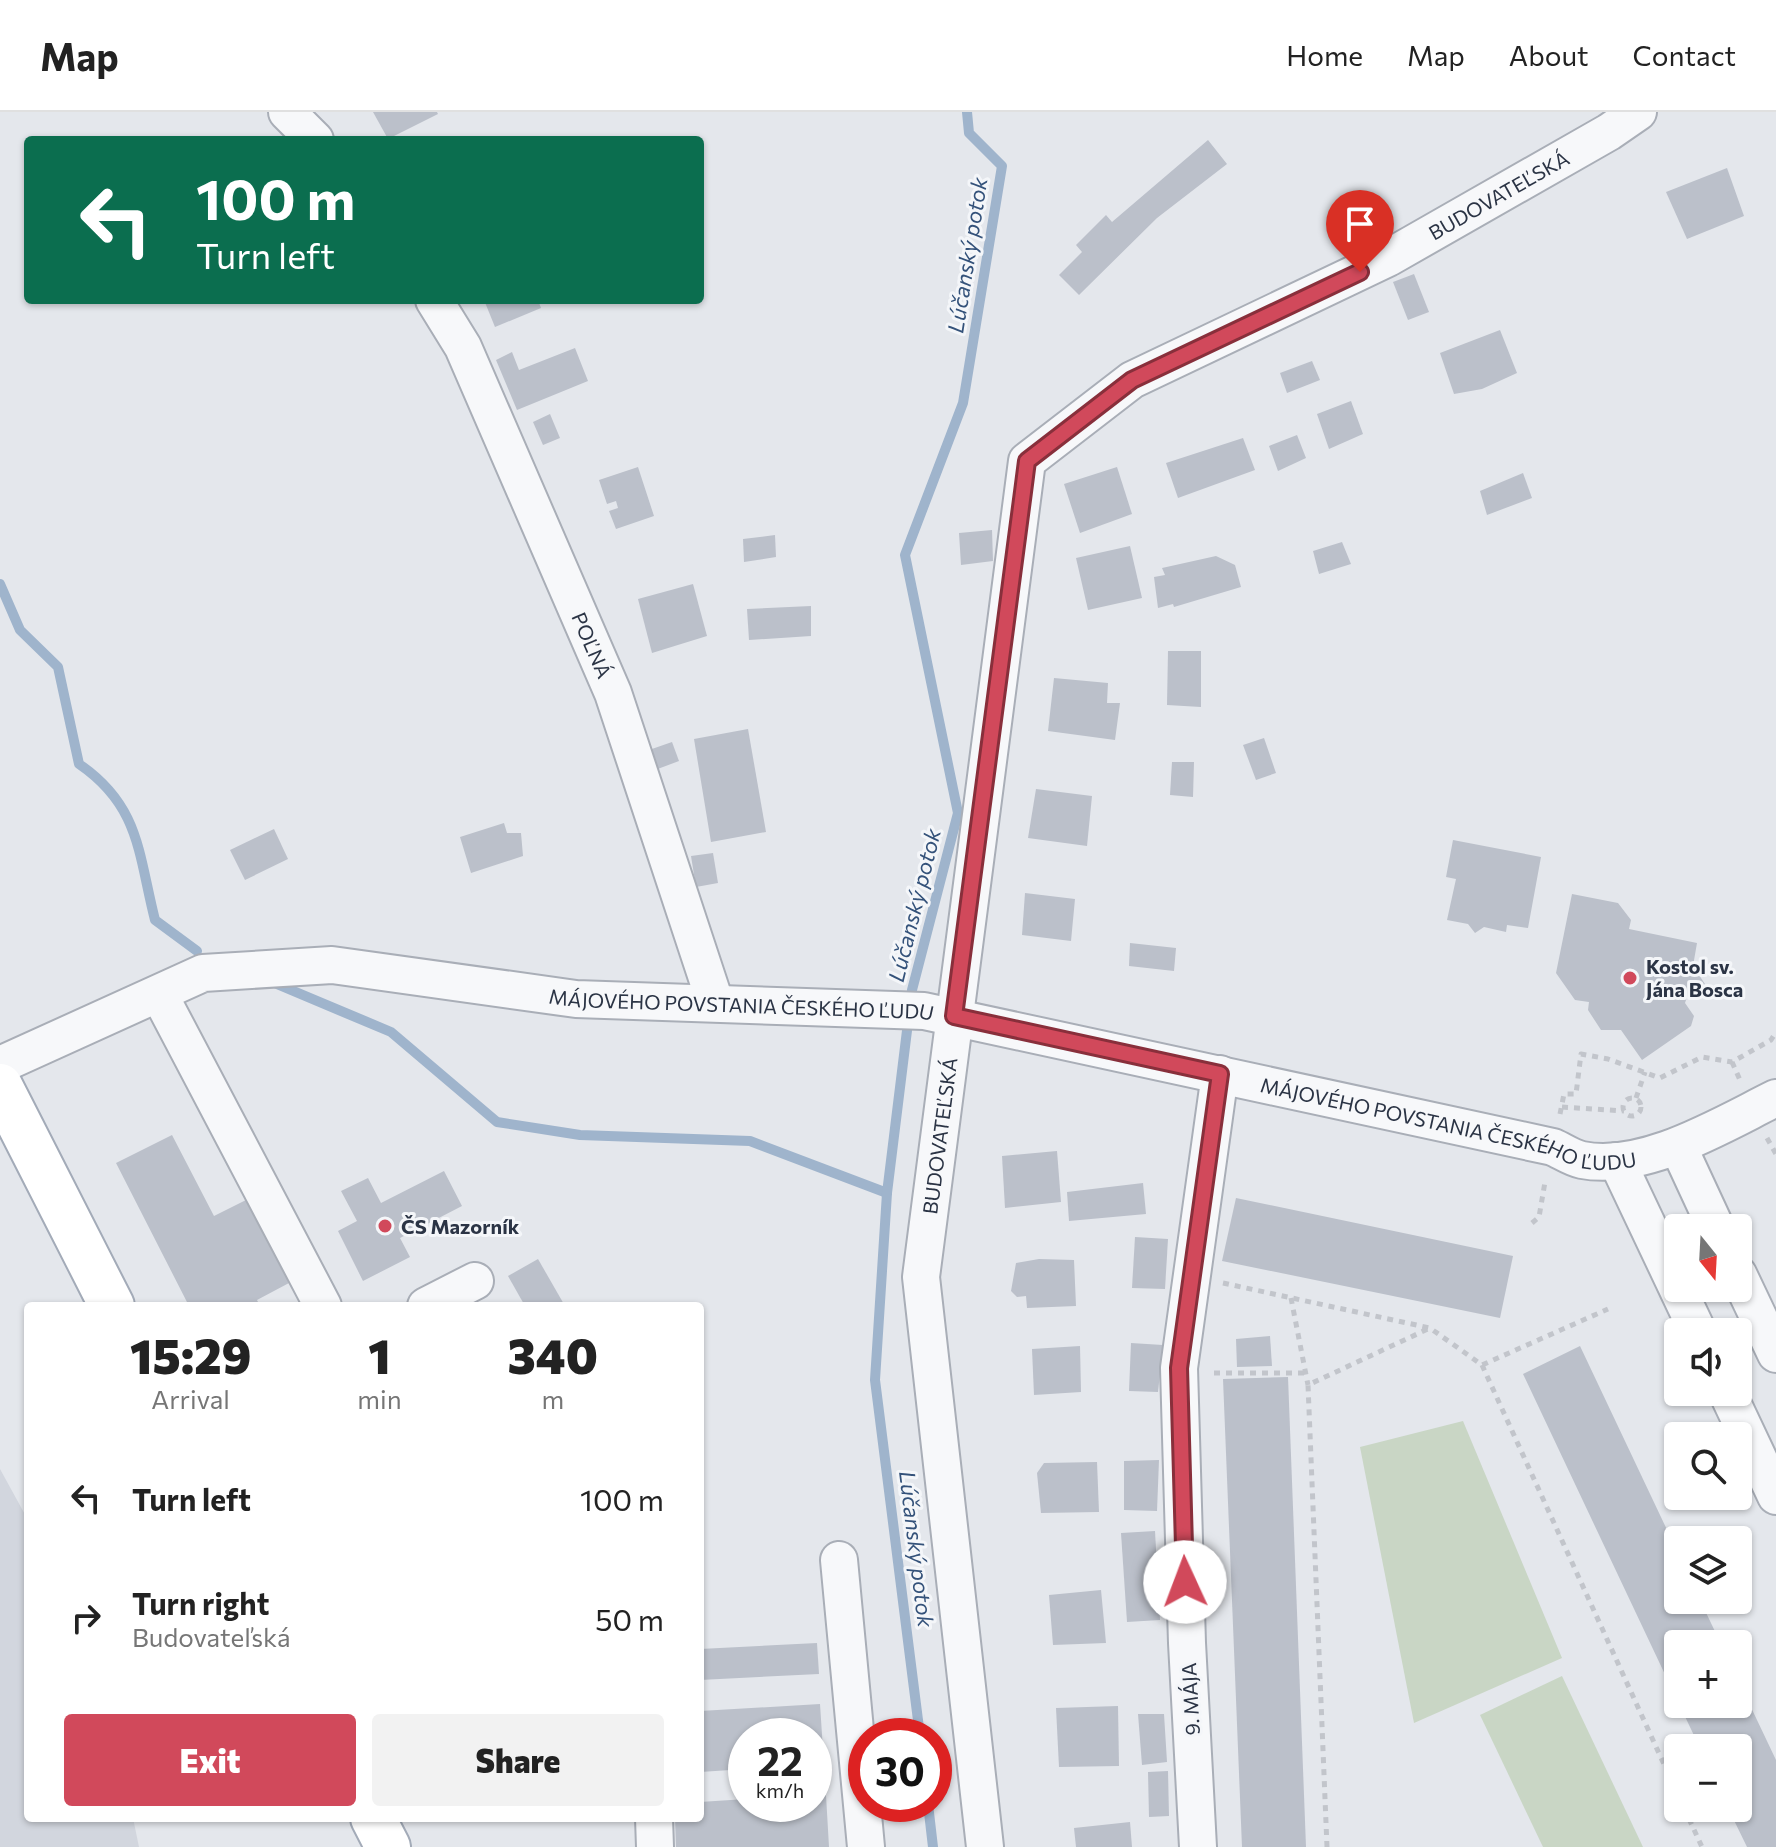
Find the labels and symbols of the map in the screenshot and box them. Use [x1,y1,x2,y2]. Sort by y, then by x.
street label: BUDOVATEĽSKÁ [1424,145,1573,244]
water label: Lúčanský potok [941,174,993,335]
pin [1326,190,1394,272]
street label: POĽNÁ [567,608,617,682]
water label: Lúčanský potok [882,824,946,984]
place label: Kostol sv. Jána Bosca [1646,954,1743,1001]
marker: Kostol sv. Jána Bosca [1621,969,1639,987]
street label: MÁJOVÉHO POVSTANIA ČESKÉHO ĽUDU [548,983,936,1025]
street label: BUDOVATEĽSKÁ [917,1056,961,1215]
street label: MÁJOVÉHO POVSTANIA ČESKÉHO ĽUDU [1258,1072,1638,1174]
place label: ČS Mazorník [401,1214,520,1238]
north arrow [1664,1214,1752,1302]
marker: ČS Mazorník [376,1217,394,1235]
water label: Lúčanský potok [894,1469,940,1630]
position arrow [1143,1540,1227,1624]
street label: 9. MÁJA [1176,1662,1204,1736]
speed limit sign: 30 [848,1718,952,1822]

